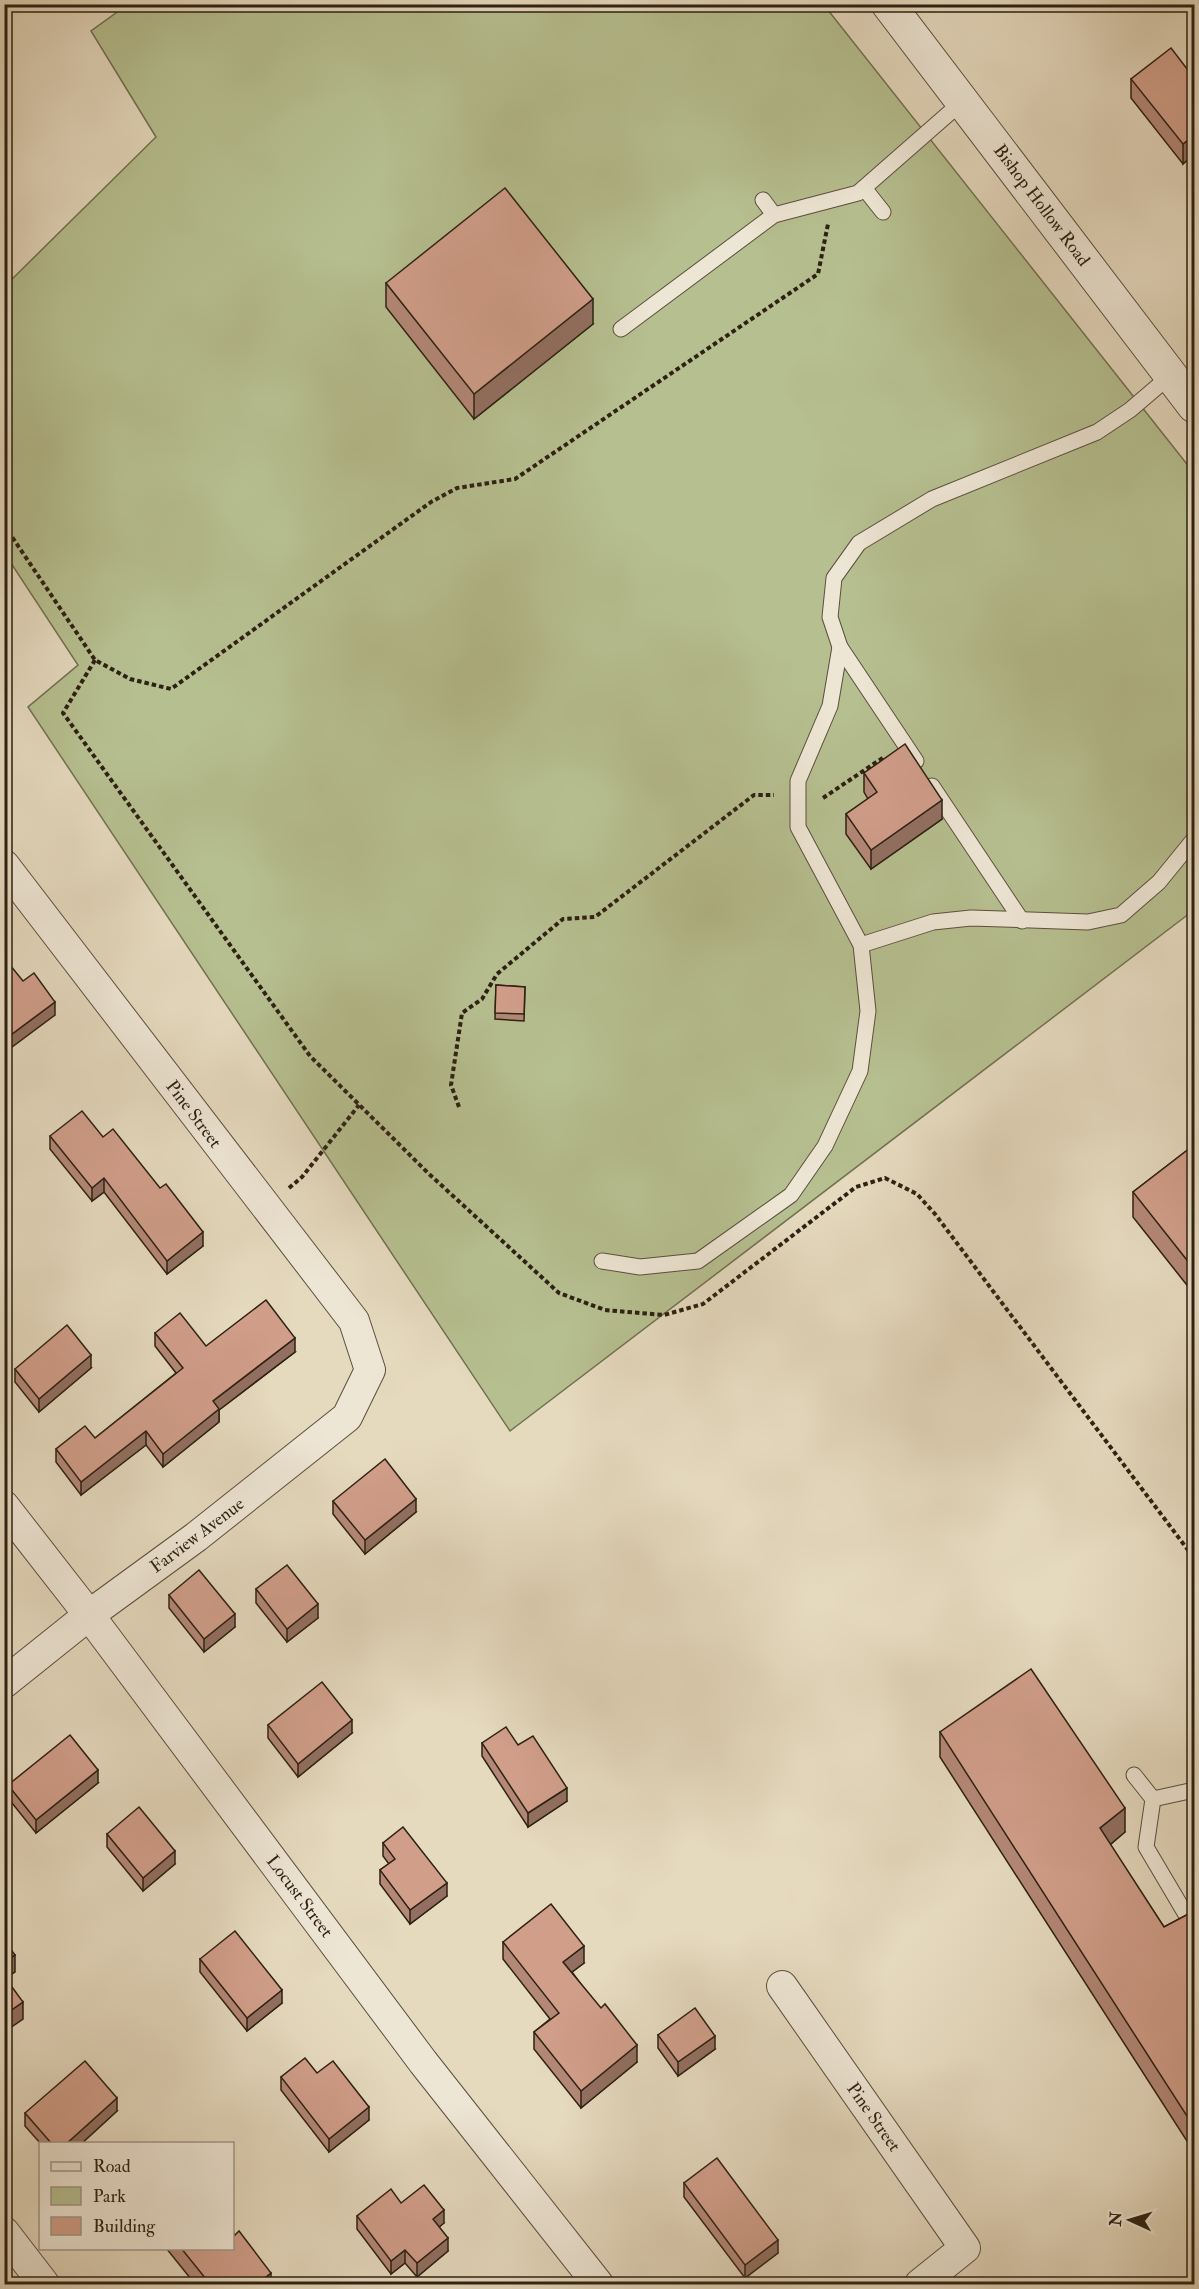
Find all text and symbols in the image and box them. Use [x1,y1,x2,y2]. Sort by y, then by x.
street label: Bishop Hollow Road [988,140,1095,271]
street label: Pine Street [161,1076,227,1153]
street label: Farview Avenue [146,1492,249,1578]
street label: Locust Street [261,1850,338,1942]
street label: Pine Street [841,2078,906,2156]
legend [39,2142,234,2250]
text: Road [93,2155,131,2178]
text: Park [93,2185,126,2208]
north arrow [1100,2190,1160,2250]
text: N [1105,2211,1127,2228]
text: Building [93,2215,156,2238]

